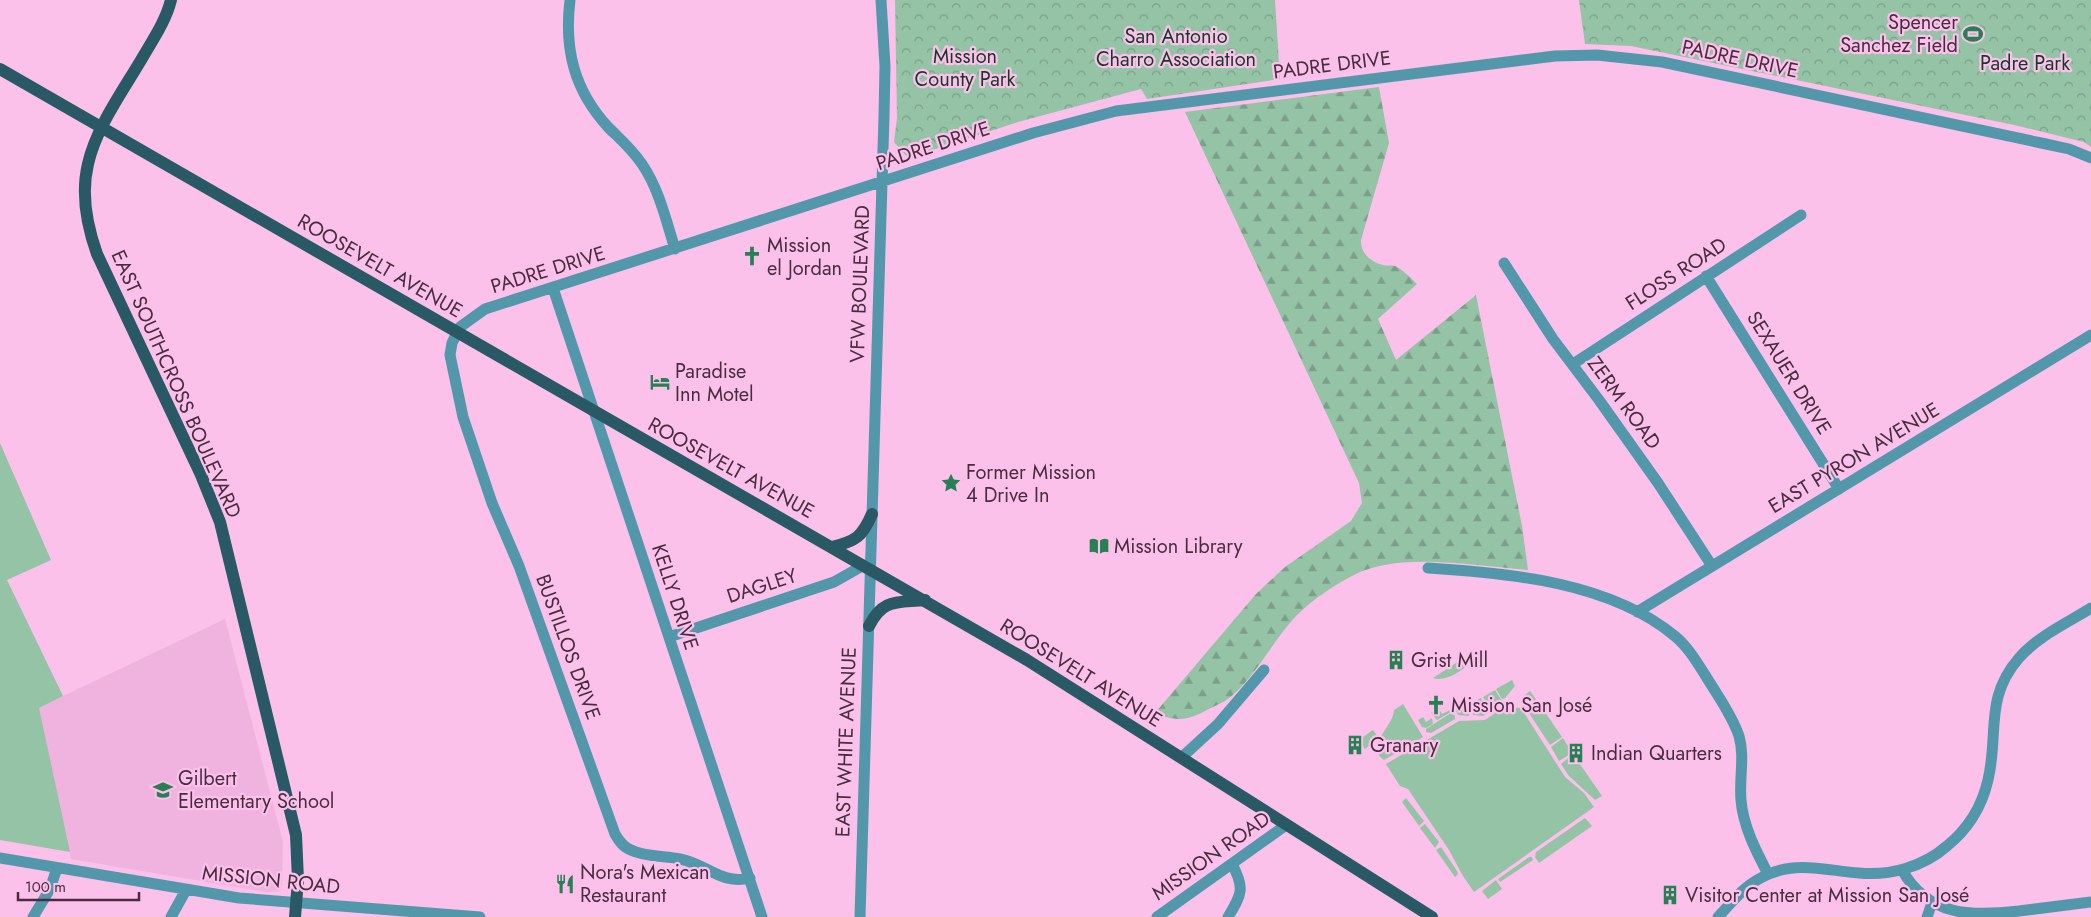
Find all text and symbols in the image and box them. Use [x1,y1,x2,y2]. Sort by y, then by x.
place label: Spencer Sanchez Field [1840,8,1958,60]
park label: San Antonio Charro Association [1096,22,1256,74]
sports icon: Spencer Sanchez Field [1962,23,1984,45]
street label: PADRE DRIVE [1679,33,1801,85]
park label: Mission County Park [915,42,1016,94]
street label: PADRE DRIVE [1271,43,1393,87]
park label: Padre Park [1980,49,2070,78]
street label: PADRE DRIVE [872,114,994,178]
street label: VFW BOULEVARD [843,205,877,363]
street label: ROOSEVELT AVENUE [292,207,468,325]
street label: FLOSS ROAD [1620,230,1732,318]
place label: Mission el Jordan [767,231,842,283]
street label: PADRE DRIVE [487,239,609,301]
street label: EAST SOUTHCROSS BOULEVARD [104,245,248,523]
church icon: Mission el Jordan [741,245,763,267]
street label: SEXAUER DRIVE [1739,306,1839,440]
street label: ZERM ROAD [1580,351,1668,455]
place label: Paradise Inn Motel [675,357,754,409]
hotel icon: Paradise Inn Motel [649,371,671,393]
street label: EAST PYRON AVENUE [1763,395,1945,521]
street label: ROOSEVELT AVENUE [643,410,819,526]
place label: Former Mission 4 Drive In [966,458,1096,510]
place icon: Former Mission 4 Drive In [940,472,962,494]
place label: Mission Library [1114,532,1243,561]
library icon: Mission Library [1088,535,1110,557]
street label: KELLY DRIVE [644,540,706,654]
street label: DAGLEY [723,561,802,611]
street label: BUSTILLOS DRIVE [528,570,608,724]
street label: ROOSEVELT AVENUE [994,611,1168,735]
street label: EAST WHITE AVENUE [828,646,864,838]
place label: Grist Mill [1411,646,1488,675]
building icon: Grist Mill [1385,649,1407,671]
place label: Mission San José [1451,691,1592,720]
church icon: Mission San José [1425,694,1447,716]
place label: Granary [1370,731,1439,760]
building icon: Granary [1344,734,1366,756]
place label: Indian Quarters [1591,739,1722,768]
building icon: Indian Quarters [1565,742,1587,764]
place label: Gilbert Elementary School [178,764,334,816]
school or university icon: Gilbert Elementary School [152,779,174,801]
street label: MISSION ROAD [1146,804,1276,908]
street label: MISSION ROAD [201,858,341,902]
place label: Nora's Mexican Restaurant [580,858,710,910]
scale bar [18,870,139,902]
restaurant icon: Nora's Mexican Restaurant [554,873,576,895]
text: 100 m [25,876,66,898]
place label: Visitor Center at Mission San José [1685,881,1969,910]
building icon: Visitor Center at Mission San José [1659,884,1681,906]

